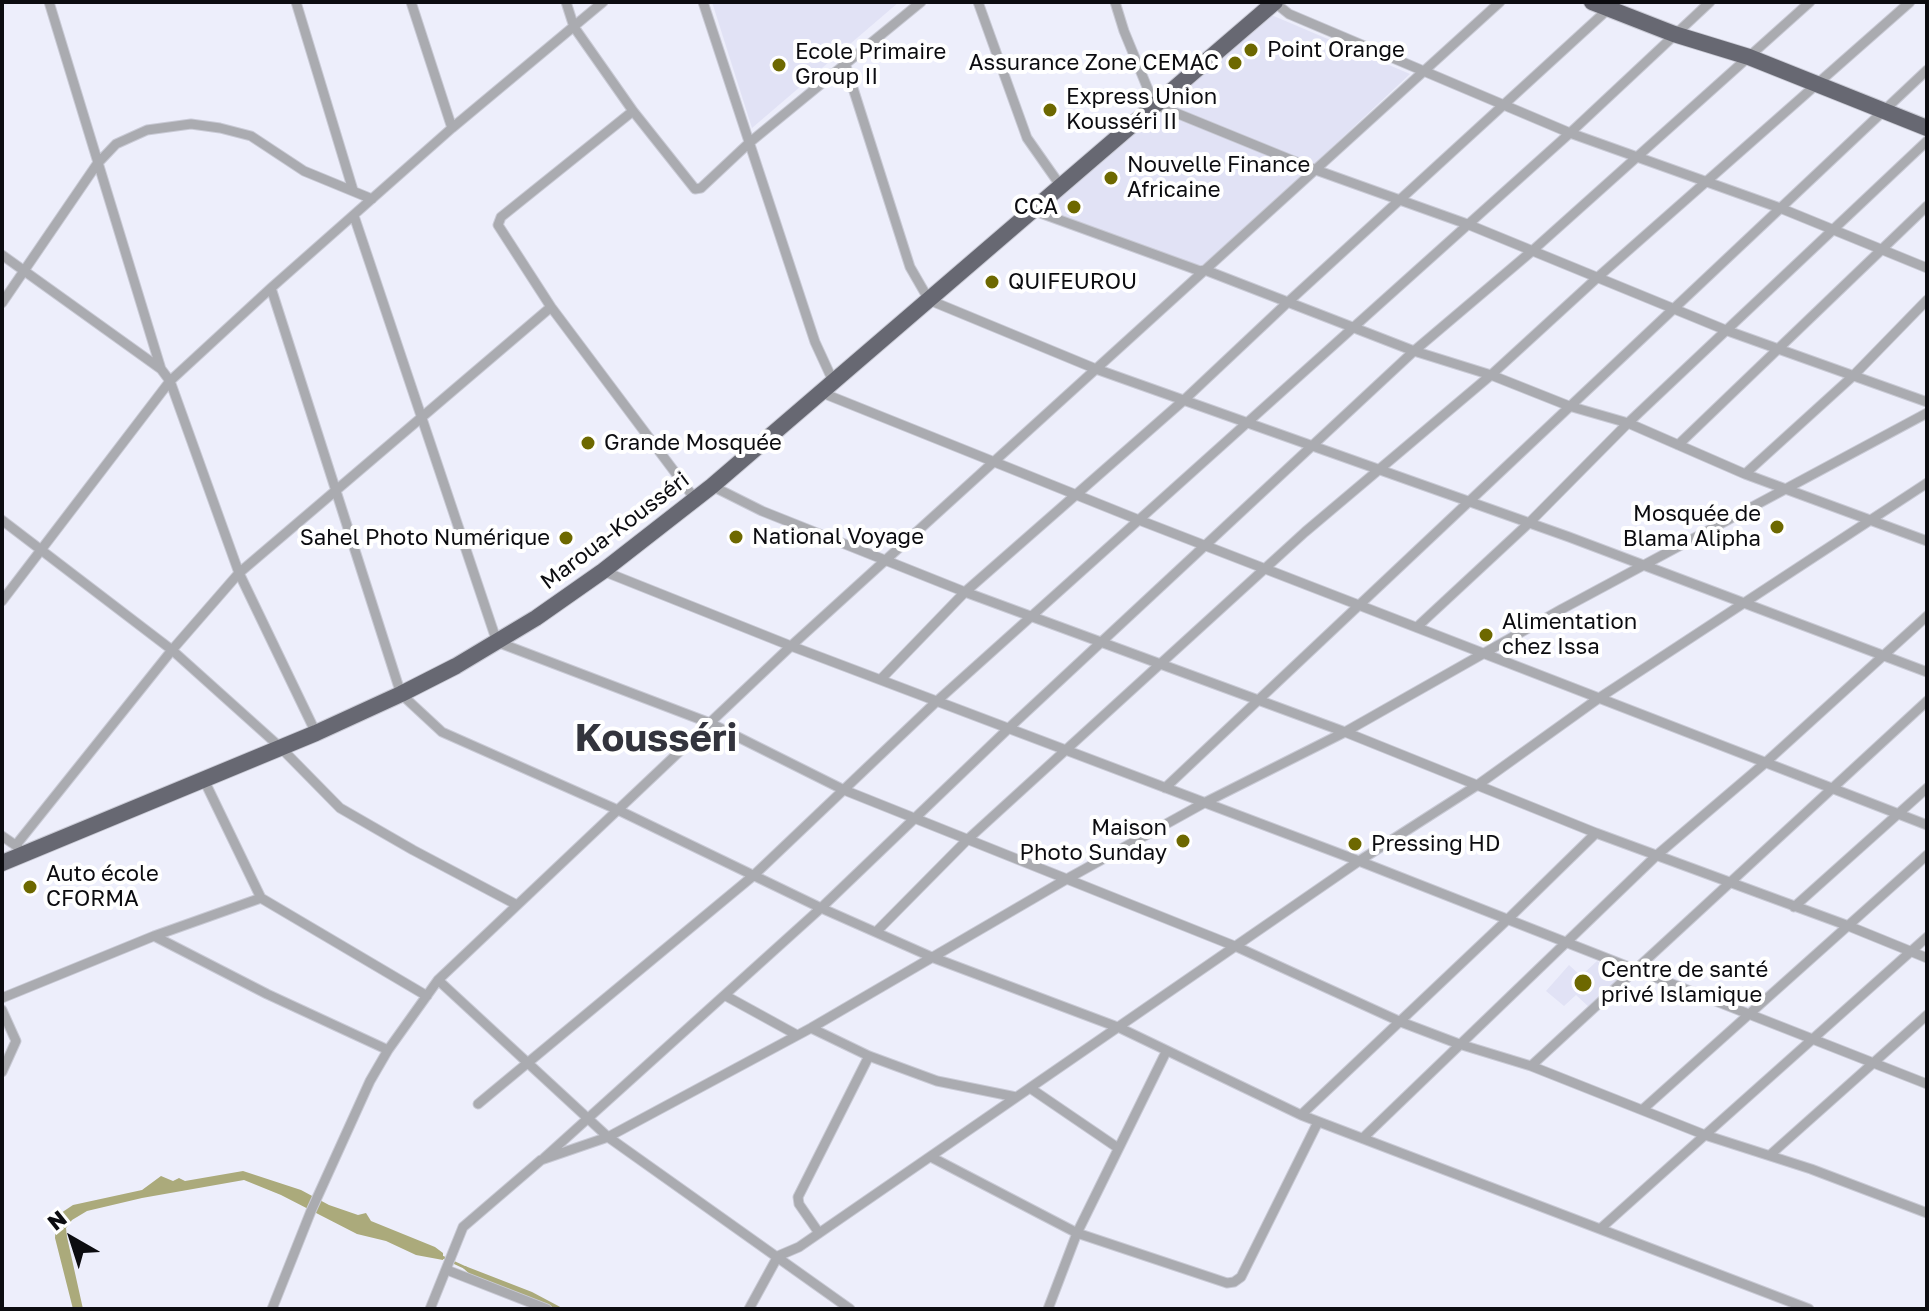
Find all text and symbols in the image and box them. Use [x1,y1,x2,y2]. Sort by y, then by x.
place label: Point Orange [1267,37,1405,63]
place label: Ecole Primaire Group II [795,39,946,90]
marker: Point Orange [1242,41,1260,59]
place label: Assurance Zone CEMAC [969,50,1219,76]
marker: Assurance Zone CEMAC [1226,54,1244,72]
marker: Ecole Primaire Group II [770,56,788,74]
place label: Express Union Kousséri II [1066,84,1217,136]
marker: Express Union Kousséri II [1041,101,1059,119]
place label: Nouvelle Finance Africaine [1127,152,1310,204]
marker: Nouvelle Finance Africaine [1102,169,1120,187]
place label: CCA [1014,194,1058,220]
marker: CCA [1065,198,1083,216]
place label: QUIFEUROU [1008,269,1137,295]
marker: QUIFEUROU [983,273,1001,291]
place label: Grande Mosquée [604,430,782,456]
marker: Grande Mosquée [579,434,597,452]
street label: Maroua-Kousséri [536,467,694,595]
place label: Mosquée de Blama Alipha [1623,501,1761,552]
marker: Mosquée de Blama Alipha [1768,518,1786,536]
place label: National Voyage [752,524,924,550]
place label: Sahel Photo Numérique [300,525,550,551]
marker: National Voyage [727,528,745,546]
marker: Sahel Photo Numérique [557,529,575,547]
place label: Alimentation chez Issa [1502,609,1637,660]
marker: Alimentation chez Issa [1477,626,1495,644]
district label: Kousséri [575,716,737,762]
place label: Maison Photo Sunday [1020,815,1167,866]
place label: Pressing HD [1371,831,1500,857]
marker: Maison Photo Sunday [1174,832,1192,850]
marker: Pressing HD [1346,835,1364,853]
place label: Auto école CFORMA [46,861,159,912]
marker: Auto école CFORMA [21,878,39,896]
place label: Centre de santé privé Islamique [1601,957,1768,1008]
marker: Centre de santé privé Islamique [1572,972,1594,994]
north arrow [32,1199,112,1279]
text: N [42,1204,72,1236]

